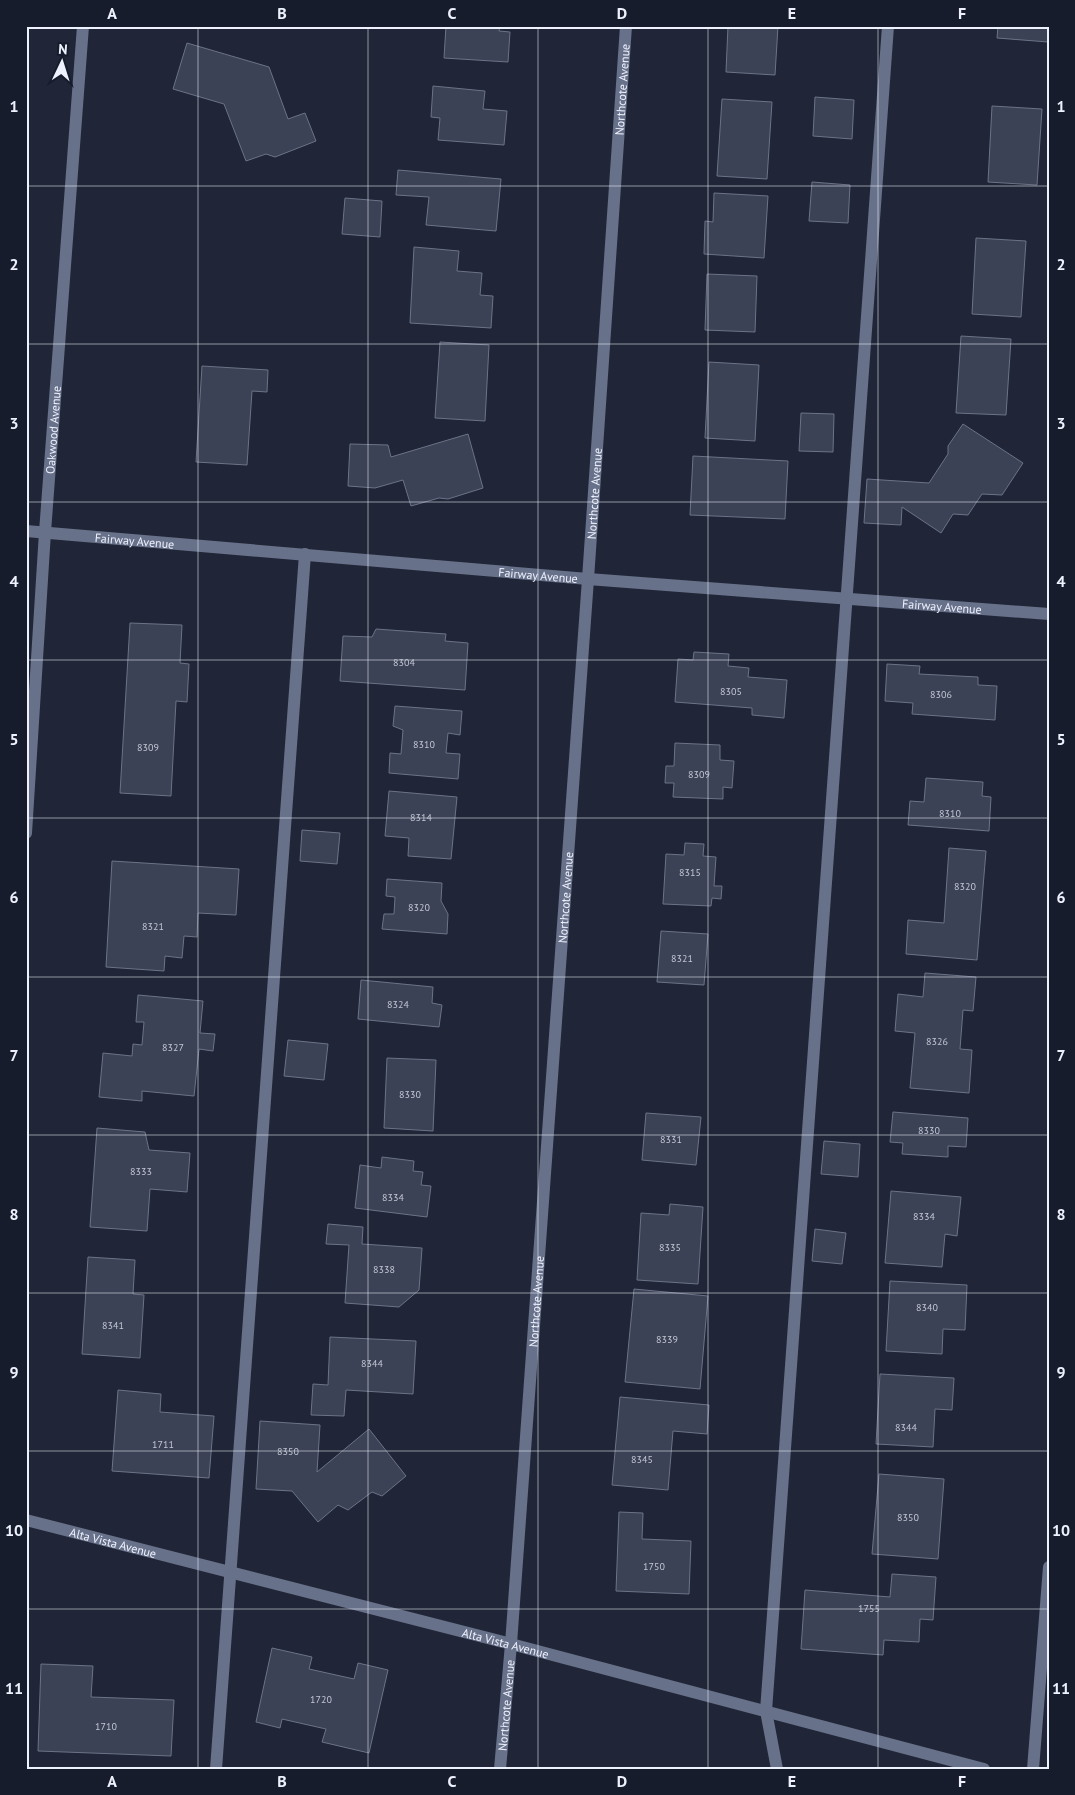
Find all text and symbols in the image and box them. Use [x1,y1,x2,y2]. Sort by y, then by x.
text: A [107,3,117,23]
text: B [277,3,287,23]
text: C [448,3,457,23]
text: D [617,3,627,23]
text: E [788,3,796,23]
text: F [958,3,966,23]
north arrow [38,38,88,88]
text: N [58,40,68,58]
street label: Northcote Avenue [611,43,632,136]
text: 1 [9,96,19,116]
text: 1 [1056,96,1066,116]
text: 2 [9,254,19,274]
text: 2 [1056,254,1066,274]
street label: Oakwood Avenue [42,385,63,474]
text: 3 [9,413,19,433]
text: 3 [1056,413,1066,433]
street label: Northcote Avenue [583,447,605,540]
street label: Fairway Avenue [94,529,175,551]
street label: Fairway Avenue [498,564,579,586]
text: 4 [9,571,19,591]
text: 4 [1056,571,1066,591]
street label: Fairway Avenue [902,595,982,616]
house number: 8304 [393,656,415,669]
house number: 8305 [720,685,742,698]
house number: 8306 [930,688,952,701]
text: 5 [9,729,19,749]
text: 5 [1056,729,1066,749]
house number: 8310 [413,738,435,751]
house number: 8309 [137,741,159,754]
house number: 8309 [688,768,710,781]
house number: 8310 [939,807,961,820]
house number: 8314 [410,811,432,824]
street label: Northcote Avenue [554,851,576,944]
house number: 8315 [679,866,701,879]
house number: 8320 [954,880,976,893]
text: 6 [9,887,19,907]
text: 6 [1056,887,1066,907]
house number: 8320 [408,901,430,914]
house number: 8321 [142,920,164,933]
house number: 8321 [671,952,693,965]
house number: 8324 [387,998,409,1011]
house number: 8326 [926,1035,948,1048]
house number: 8327 [162,1041,184,1054]
text: 7 [9,1045,19,1065]
text: 7 [1056,1045,1066,1065]
house number: 8330 [399,1088,421,1101]
house number: 8330 [918,1124,940,1137]
house number: 8331 [660,1133,682,1146]
house number: 8333 [130,1165,152,1178]
house number: 8334 [382,1191,404,1204]
text: 8 [9,1204,19,1224]
text: 8 [1056,1204,1066,1224]
house number: 8334 [913,1210,935,1223]
house number: 8335 [659,1241,681,1254]
street label: Northcote Avenue [525,1255,547,1348]
house number: 8338 [373,1263,395,1276]
house number: 8340 [916,1301,938,1314]
house number: 8341 [102,1319,124,1332]
house number: 8339 [656,1333,678,1346]
house number: 8344 [361,1357,383,1370]
text: 9 [9,1362,19,1382]
text: 9 [1056,1362,1066,1382]
house number: 8344 [895,1421,917,1434]
house number: 1711 [152,1438,174,1451]
house number: 8350 [277,1445,299,1458]
house number: 8345 [631,1453,653,1466]
house number: 8350 [897,1511,919,1524]
text: 10 [5,1520,23,1540]
text: 10 [1052,1520,1070,1540]
street label: Alta Vista Avenue [68,1524,158,1561]
house number: 1750 [643,1560,665,1573]
house number: 1755 [858,1602,880,1615]
street label: Alta Vista Avenue [461,1624,550,1661]
street label: Northcote Avenue [494,1659,517,1752]
text: 11 [5,1678,23,1698]
text: 11 [1052,1678,1070,1698]
house number: 1720 [310,1693,332,1706]
house number: 1710 [95,1720,117,1733]
text: A [107,1771,117,1791]
text: B [277,1771,287,1791]
text: C [448,1771,457,1791]
text: D [617,1771,627,1791]
text: E [788,1771,796,1791]
text: F [958,1771,966,1791]

